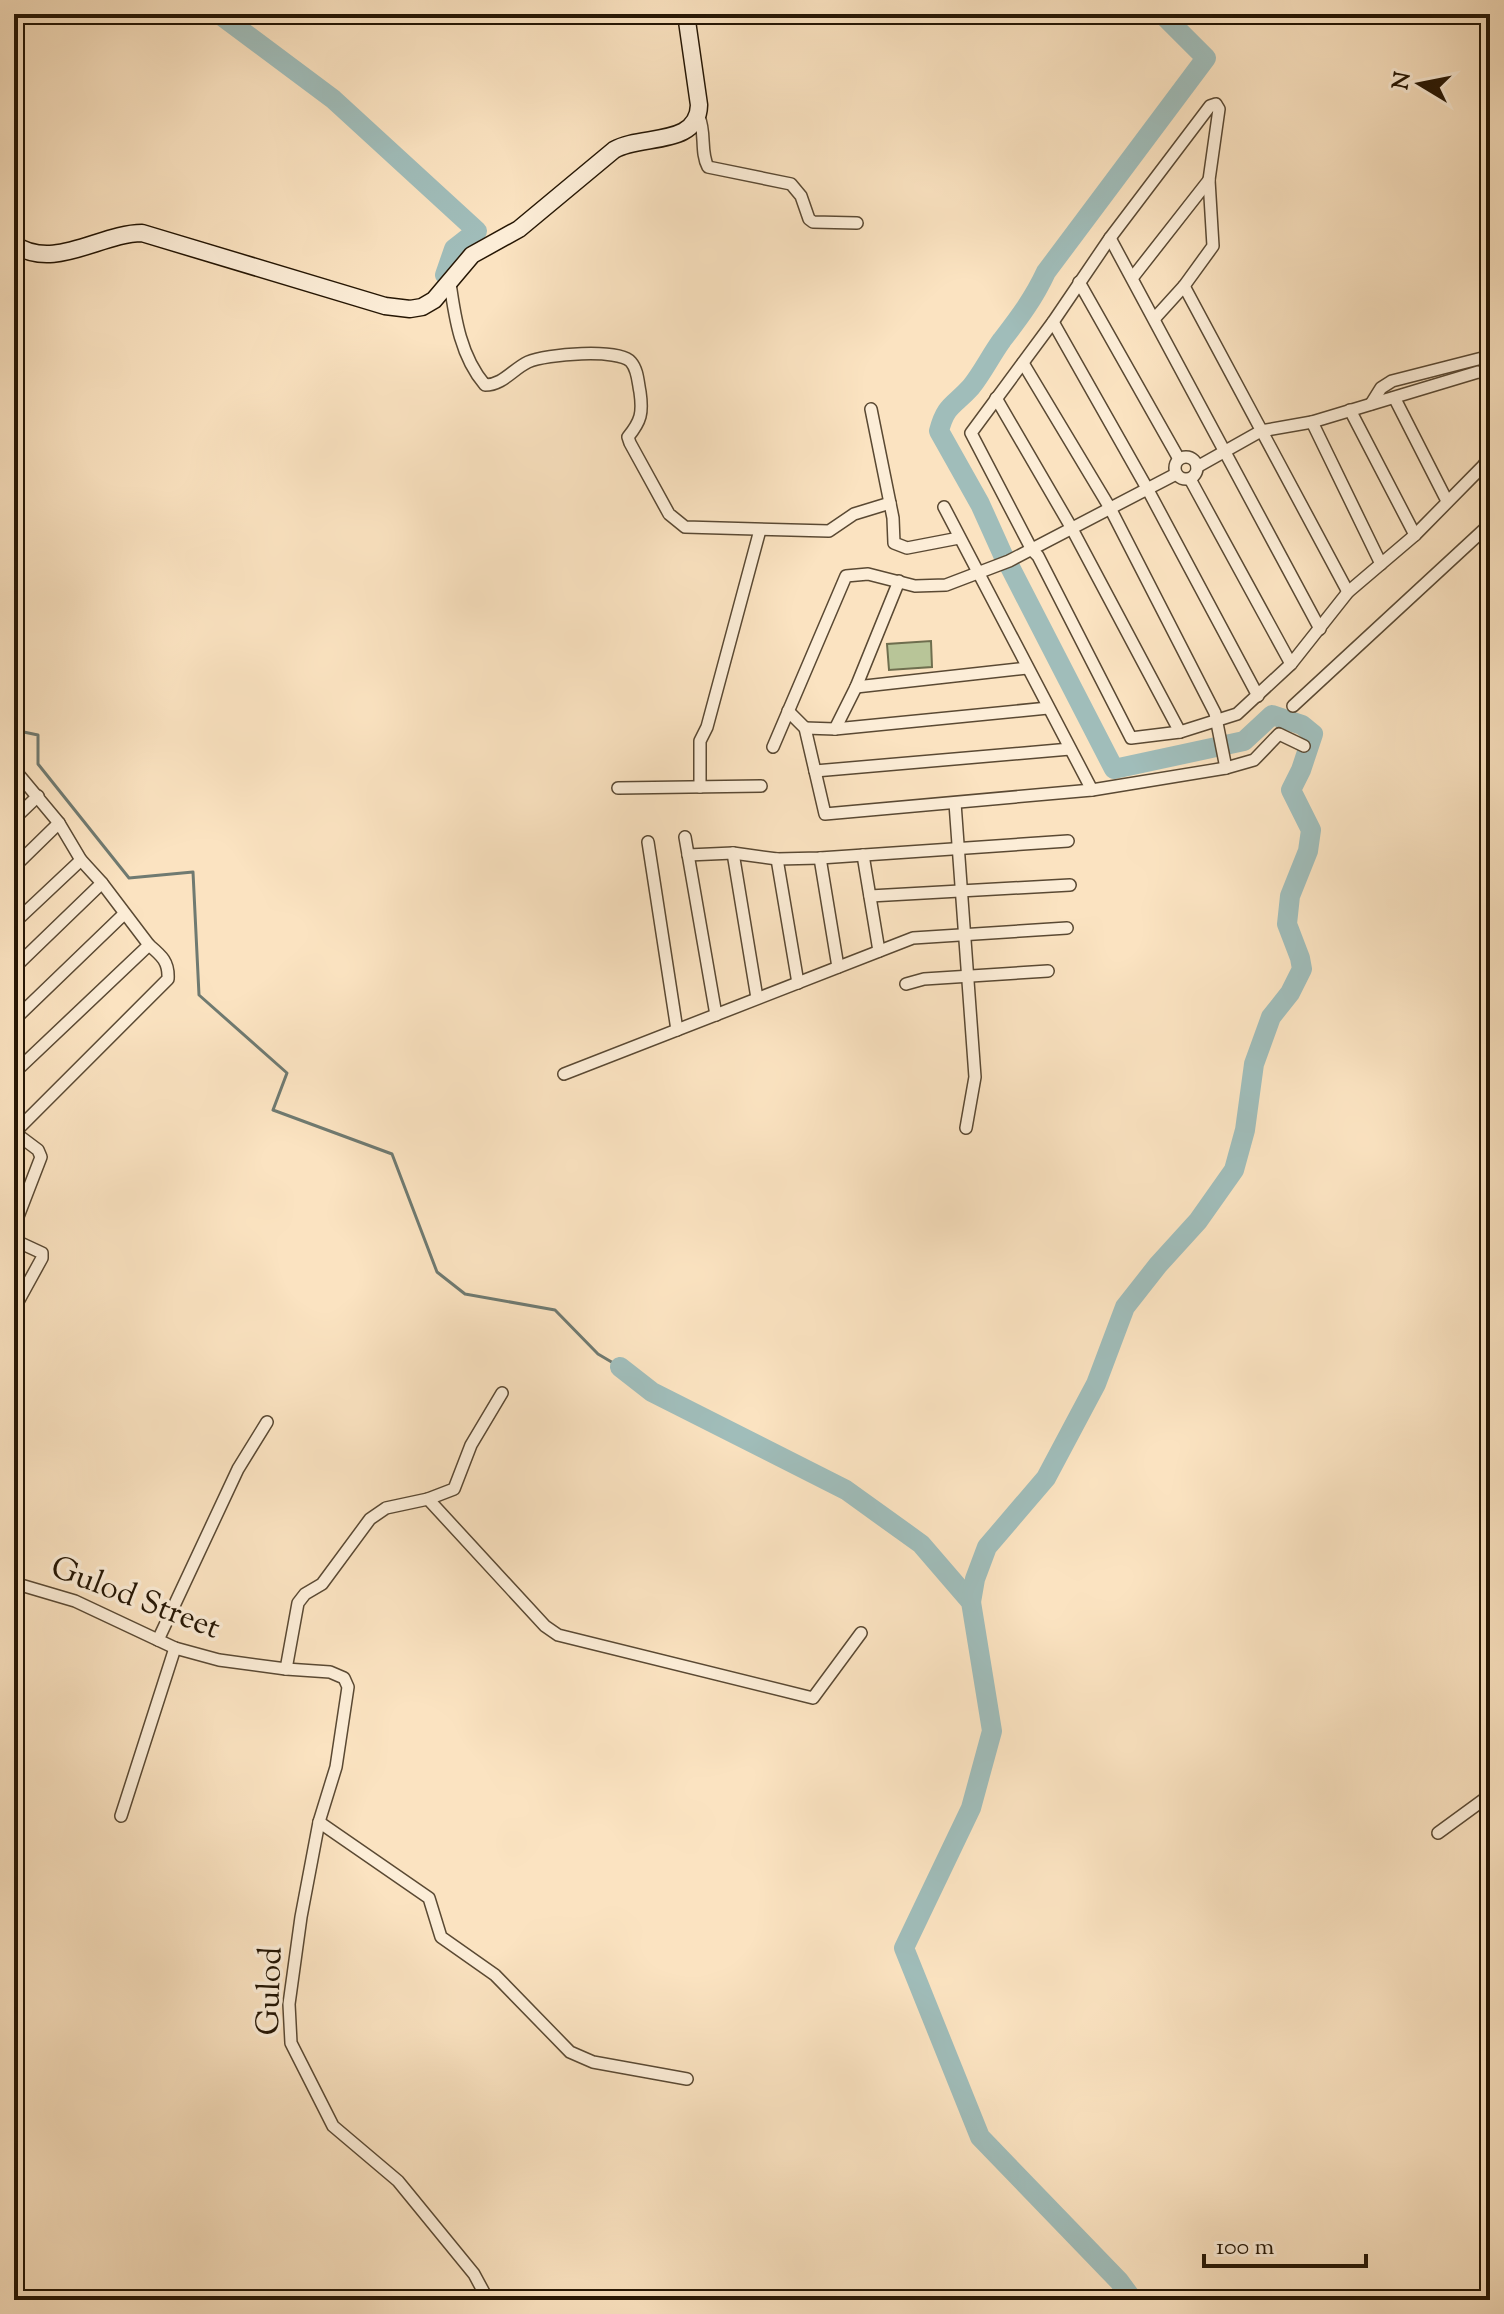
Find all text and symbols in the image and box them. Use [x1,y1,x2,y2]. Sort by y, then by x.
north arrow [1380,44,1460,124]
text: N [1386,69,1421,92]
street label: Gulod Street [44,1546,226,1652]
street label: Gulod [246,1946,296,2036]
scale bar [1204,2218,1366,2268]
text: 100 m [1216,2231,1274,2265]

